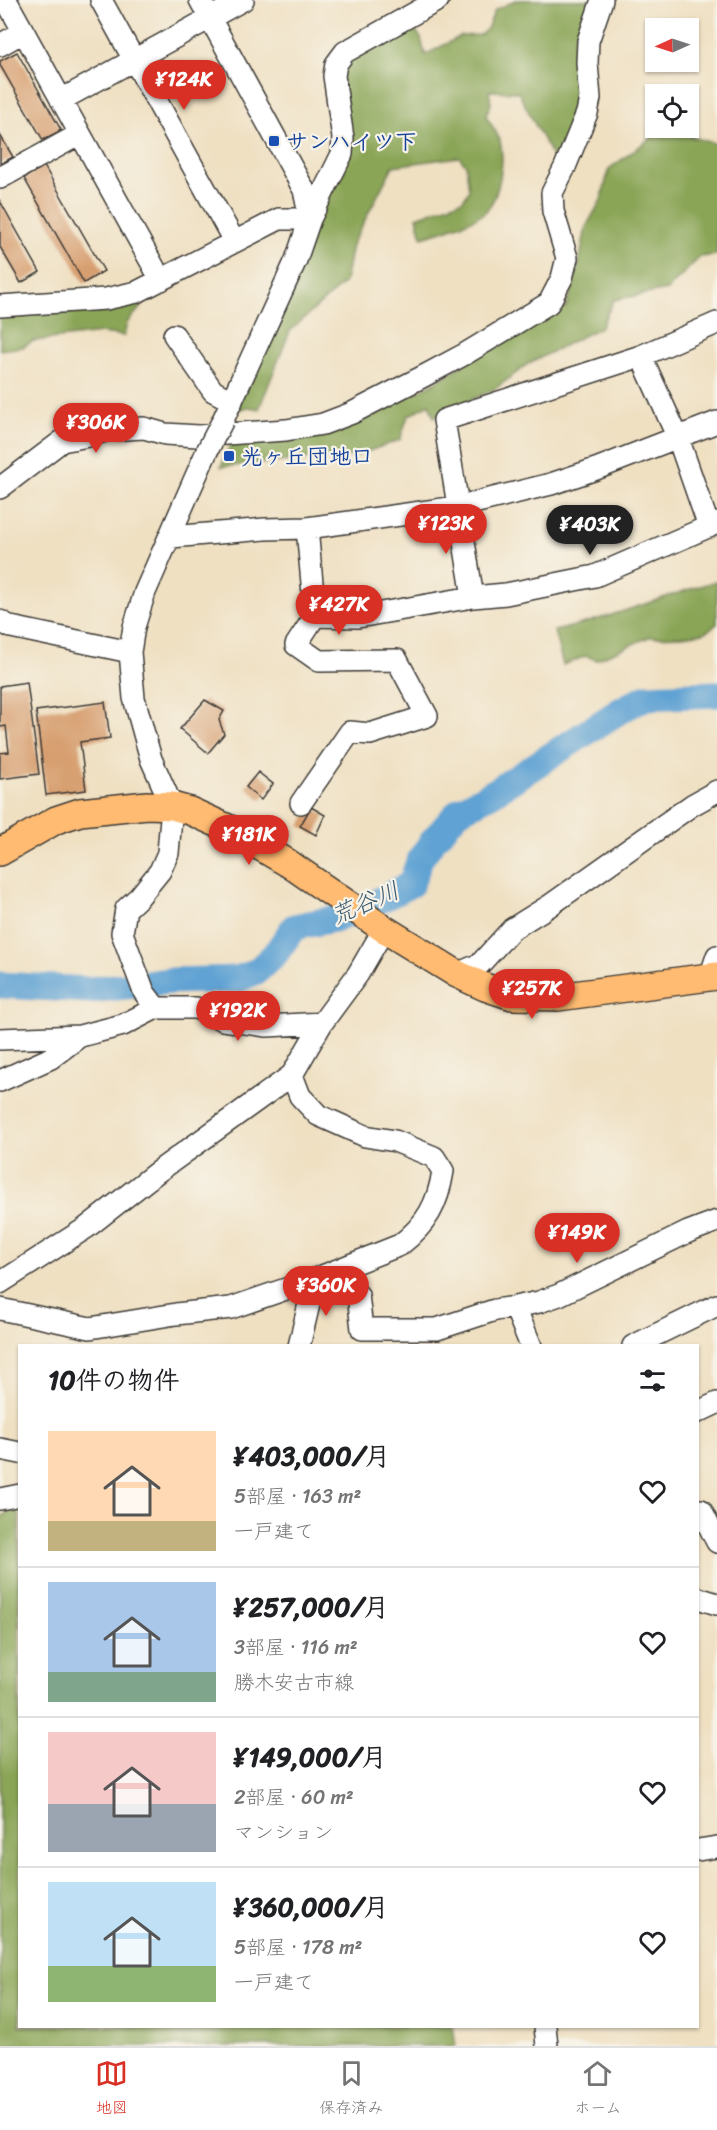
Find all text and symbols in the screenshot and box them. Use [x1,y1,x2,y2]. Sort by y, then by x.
north arrow [645,18,699,72]
map controls [645,18,699,138]
pin: ¥124K [142,60,226,111]
text: ¥124K [156,62,212,97]
button: locate [645,84,699,138]
place label: サンハイツ下 [286,122,417,161]
marker: サンハイツ下 [267,134,281,148]
pin: ¥306K [54,403,138,454]
text: ¥306K [67,405,125,440]
place label: 光ヶ丘団地口 [241,437,373,476]
marker: 光ヶ丘団地口 [222,449,236,463]
pin: ¥123K [404,504,488,555]
pin: ¥403K [548,505,632,556]
text: ¥123K [419,506,473,541]
text: ¥403K [560,507,620,542]
pin: ¥427K [297,585,381,636]
text: ¥427K [310,587,368,622]
pin: ¥181K [207,815,291,866]
text: ¥181K [223,817,275,852]
water label: 荒谷川 [324,870,406,936]
pin: ¥257K [490,969,574,1020]
text: ¥257K [503,971,561,1006]
pin: ¥192K [196,991,280,1042]
text: ¥192K [210,993,266,1028]
pin: ¥149K [535,1213,619,1264]
text: ¥149K [549,1215,605,1250]
pin: ¥360K [284,1266,368,1317]
text: ¥360K [297,1268,355,1303]
text: 10件の物件 [48,1357,180,1403]
icon: filters [636,1364,669,1397]
text: ¥403,000/月 [234,1433,391,1479]
icon: home [96,1455,168,1527]
icon: heart [636,1475,669,1508]
text: 5部屋 · 163 m² [234,1479,361,1514]
text: 一戸建て [234,1514,314,1549]
text: ¥257,000/月 [234,1584,389,1630]
icon: home [96,1606,168,1678]
icon: heart [636,1626,669,1659]
text: 3部屋 · 116 m² [234,1630,358,1665]
text: 勝木安古市線 [234,1665,354,1700]
text: ¥149,000/月 [234,1734,387,1780]
icon: home [96,1756,168,1828]
icon: heart [636,1776,669,1809]
text: 2部屋 · 60 m² [234,1780,354,1815]
text: マンション [234,1815,333,1850]
text: ¥360,000/月 [234,1884,389,1930]
icon: home [96,1906,168,1978]
icon: heart [636,1926,669,1959]
text: 5部屋 · 178 m² [234,1930,362,1965]
text: 一戸建て [234,1965,314,2000]
tab: 地図 [95,2057,128,2122]
tab: 保存済み [319,2057,383,2122]
tab: ホーム [574,2057,622,2122]

